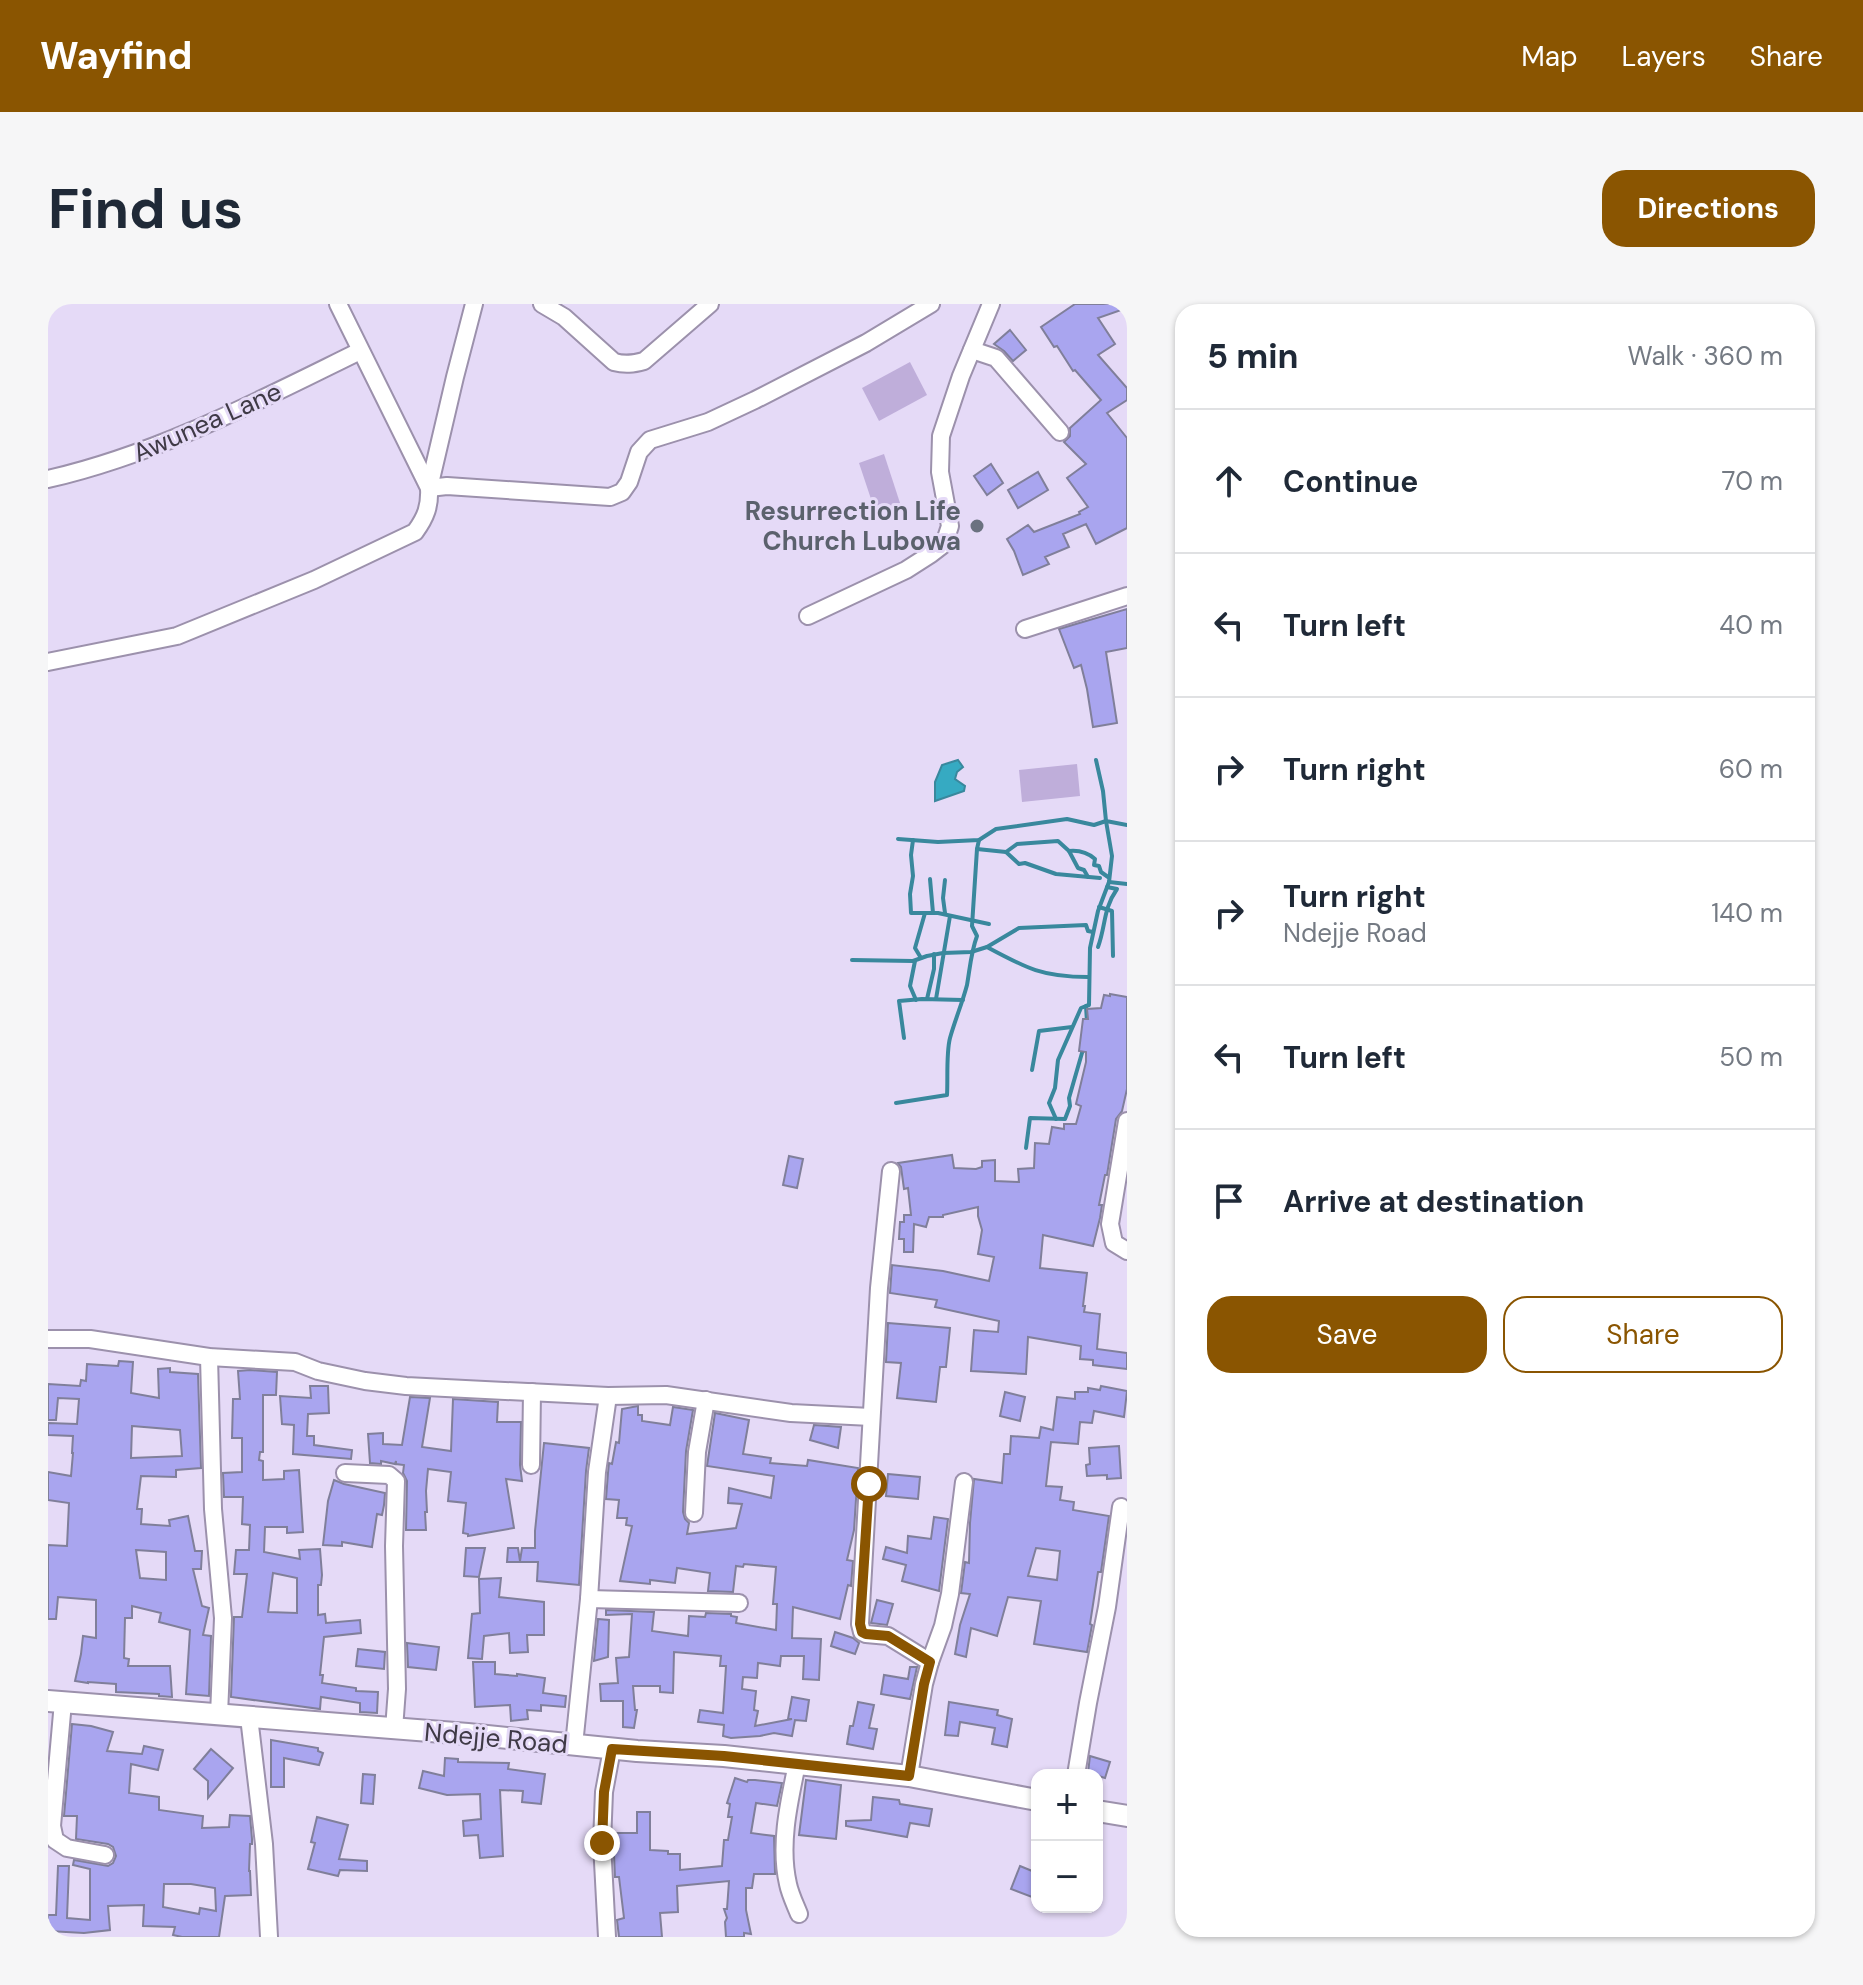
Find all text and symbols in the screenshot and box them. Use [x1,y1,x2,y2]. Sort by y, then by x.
text: Wayfind [40,31,193,81]
text: Map [1521,38,1578,75]
text: Layers [1622,38,1706,75]
text: Share [1750,38,1823,75]
button: Directions [1602,170,1815,247]
text: Find us [48,172,243,245]
text: 5 min [1207,334,1298,379]
text: Walk · 360 m [1628,339,1783,373]
street label: Awunea Lane [127,374,287,470]
icon: ahead [1207,459,1251,503]
text: Continue [1283,462,1418,501]
text: 70 m [1722,464,1783,498]
place label: Resurrection Life Church Lubowa [745,494,961,558]
marker: Resurrection Life Church Lubowa [968,517,986,535]
icon: left [1207,603,1251,647]
text: Turn left [1283,606,1406,645]
text: 40 m [1719,608,1783,642]
icon: right [1207,747,1251,791]
text: Turn right [1283,750,1426,789]
text: 60 m [1719,752,1783,786]
text: Turn right [1283,877,1426,916]
icon: right [1207,891,1251,935]
text: 140 m [1711,896,1783,930]
text: Ndejje Road [1283,916,1427,950]
icon: left [1207,1035,1251,1079]
text: Turn left [1283,1038,1406,1077]
text: 50 m [1719,1040,1783,1074]
icon: arrive [1207,1179,1251,1223]
text: Arrive at destination [1283,1182,1584,1221]
button: Save [1207,1296,1487,1373]
button: Share [1503,1296,1783,1373]
route start [851,1466,887,1502]
street label: Ndejje Road [423,1715,569,1761]
map controls [1031,1769,1103,1913]
button: + [1031,1769,1103,1841]
route end [584,1825,620,1861]
button: − [1031,1841,1103,1913]

